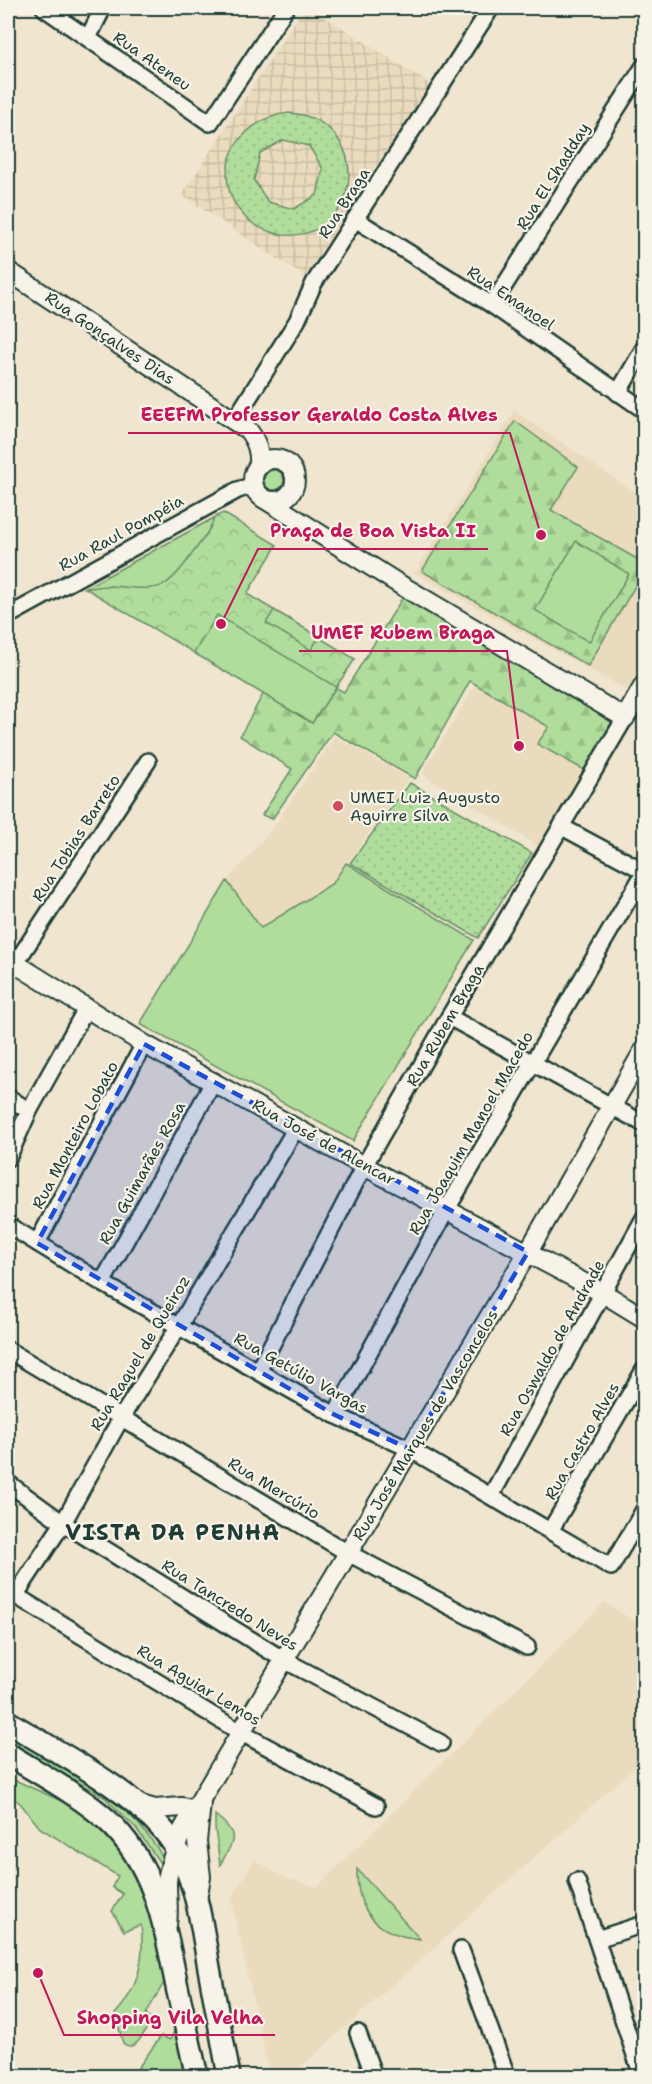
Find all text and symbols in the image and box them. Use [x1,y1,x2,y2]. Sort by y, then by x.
street label: Rua Ateneu [109,27,195,95]
street label: Rua El Shadday [512,118,594,234]
street label: Rua Braga [313,163,375,242]
street label: Rua Emanoel [463,261,559,335]
street label: Rua Gonçalves Dias [41,287,179,389]
callout: EEEFM Professor Geraldo Costa Alves [128,397,510,433]
text: EEEFM Professor Geraldo Costa Alves [140,403,498,427]
street label: Rua Raul Pompéia [55,490,187,576]
callout: Praça de Boa Vista II [258,513,488,549]
text: Praça de Boa Vista II [270,519,476,543]
callout: UMEF Rubem Braga [299,615,507,651]
text: UMEF Rubem Braga [311,621,496,645]
street label: Rua Tobias Barreto [27,770,125,906]
place label: UMEI Luiz Augusto Aguirre Silva [350,787,500,826]
marker: UMEI Luiz Augusto Aguirre Silva [331,799,345,813]
street label: Rua Rubem Braga [401,960,489,1090]
street label: Rua Joaquim Manoel Macedo [404,1027,538,1239]
street label: Rua Monteiro Lobato [27,1057,123,1213]
street label: Rua José de Alencar [249,1094,399,1190]
street label: Rua Guimarães Rosa [94,1098,190,1248]
street label: Rua Oswaldo de Andrade [495,1256,609,1440]
street label: Rua Raquel de Queiroz [85,1272,195,1434]
street label: Rua José Marques de Vasconcelos [347,1306,503,1544]
street label: Rua Getúlio Vargas [230,1327,372,1419]
street label: Rua Castro Alves [540,1378,624,1503]
street label: Rua Mercúrio [224,1452,324,1524]
district label: VISTA DA PENHA [65,1518,281,1547]
street label: Rua Tancredo Neves [158,1555,302,1656]
street label: Rua Aguiar Lemos [133,1640,265,1730]
callout: Shopping Vila Velha [64,1999,275,2035]
text: Shopping Vila Velha [77,2006,264,2030]

